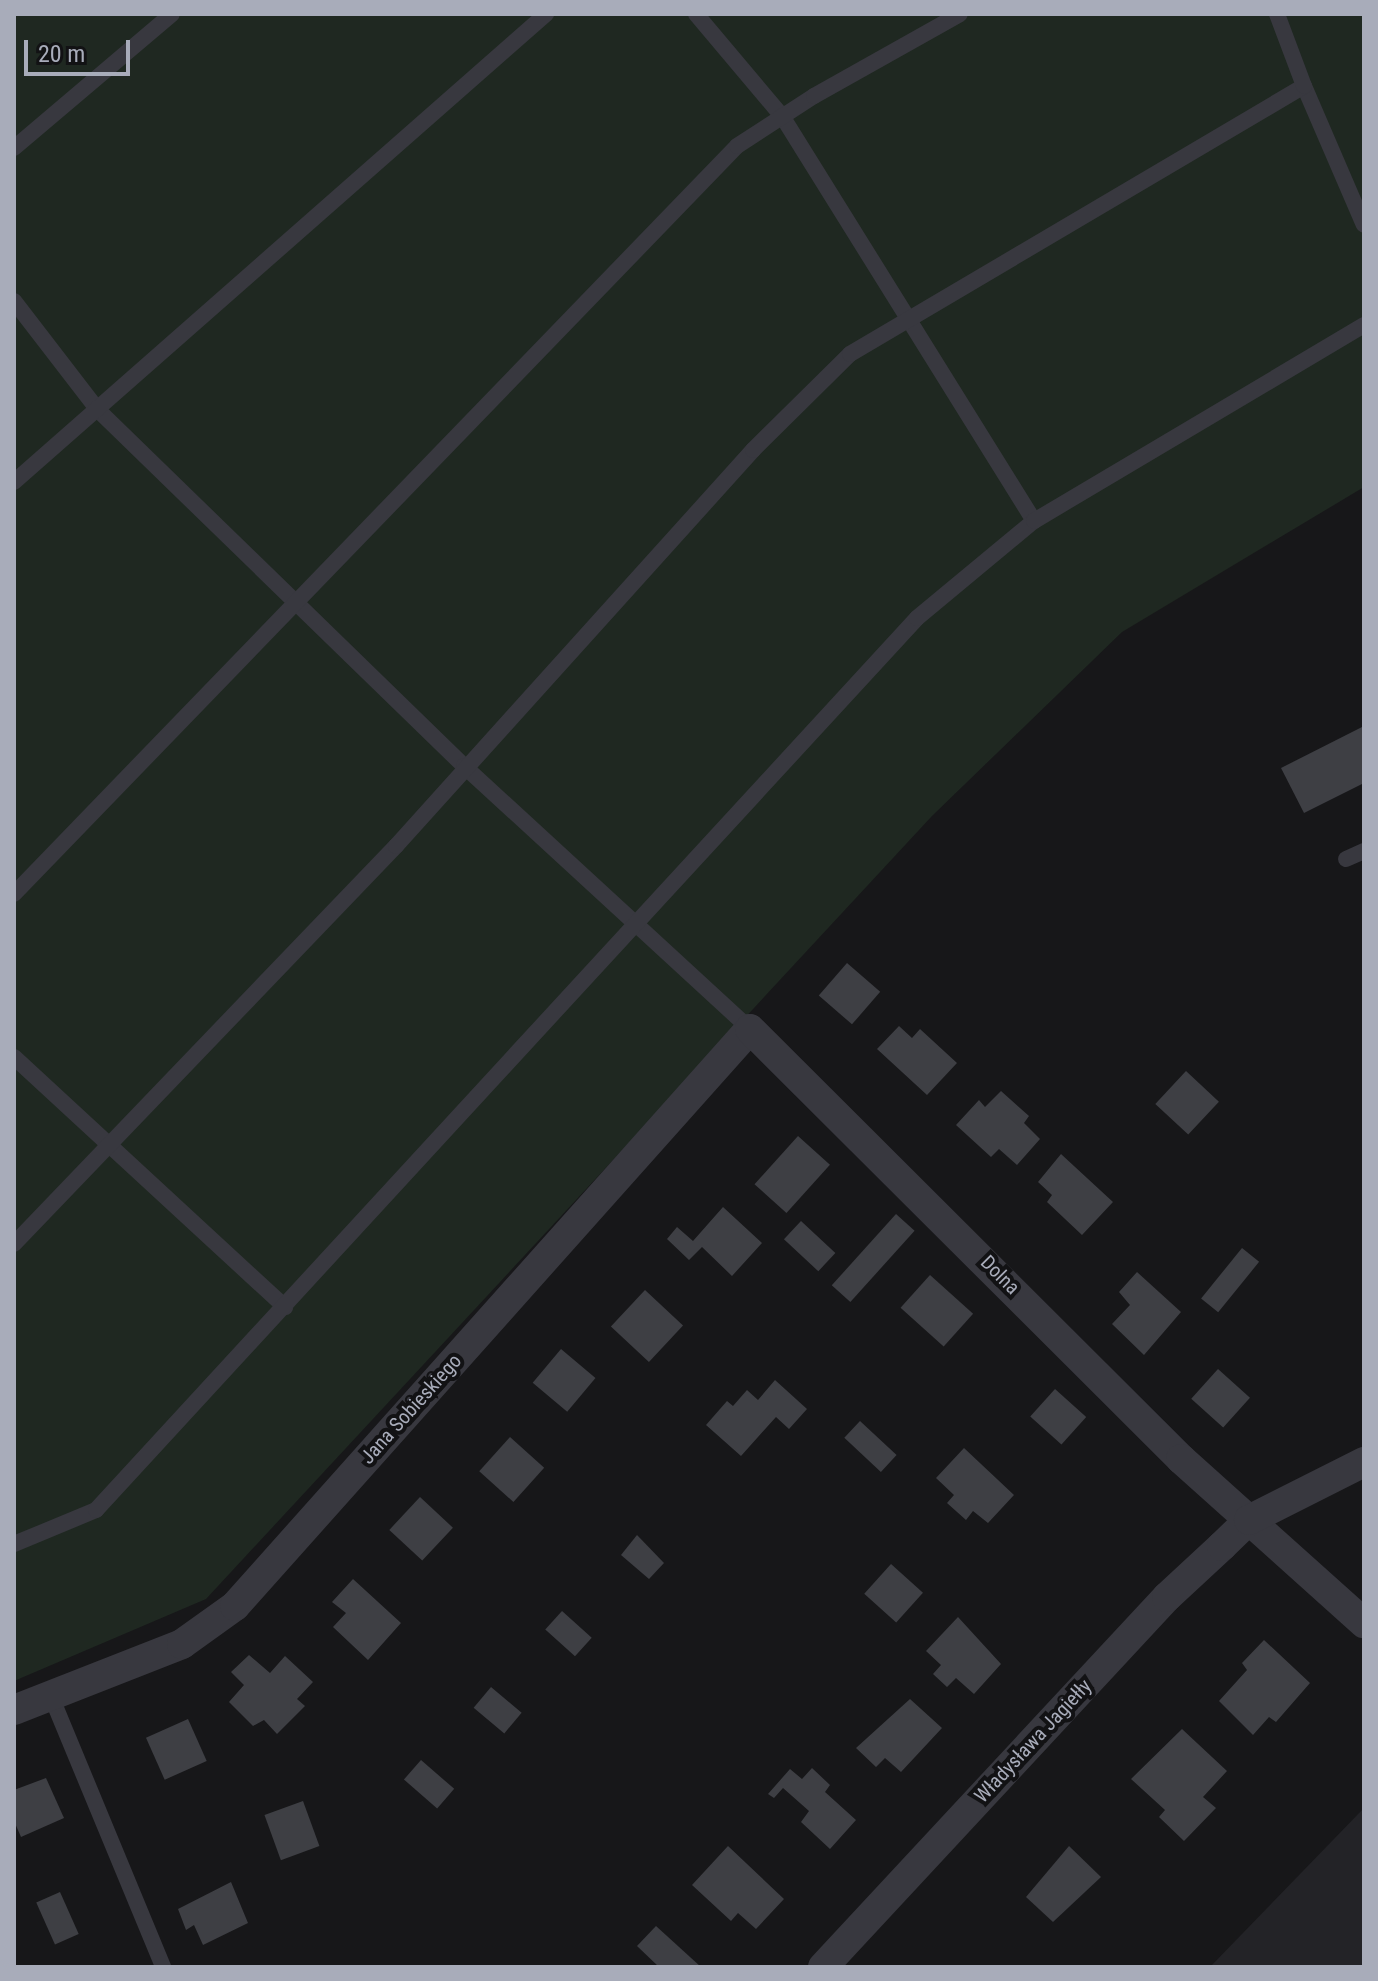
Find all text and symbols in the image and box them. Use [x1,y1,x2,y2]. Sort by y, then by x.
scale bar [28,24,134,74]
text: 20 m [38,40,85,68]
street label: Dolna [975,1250,1025,1300]
street label: Jana Sobieskiego [355,1349,467,1469]
street label: Władysława Jagiełły [970,1674,1096,1808]

